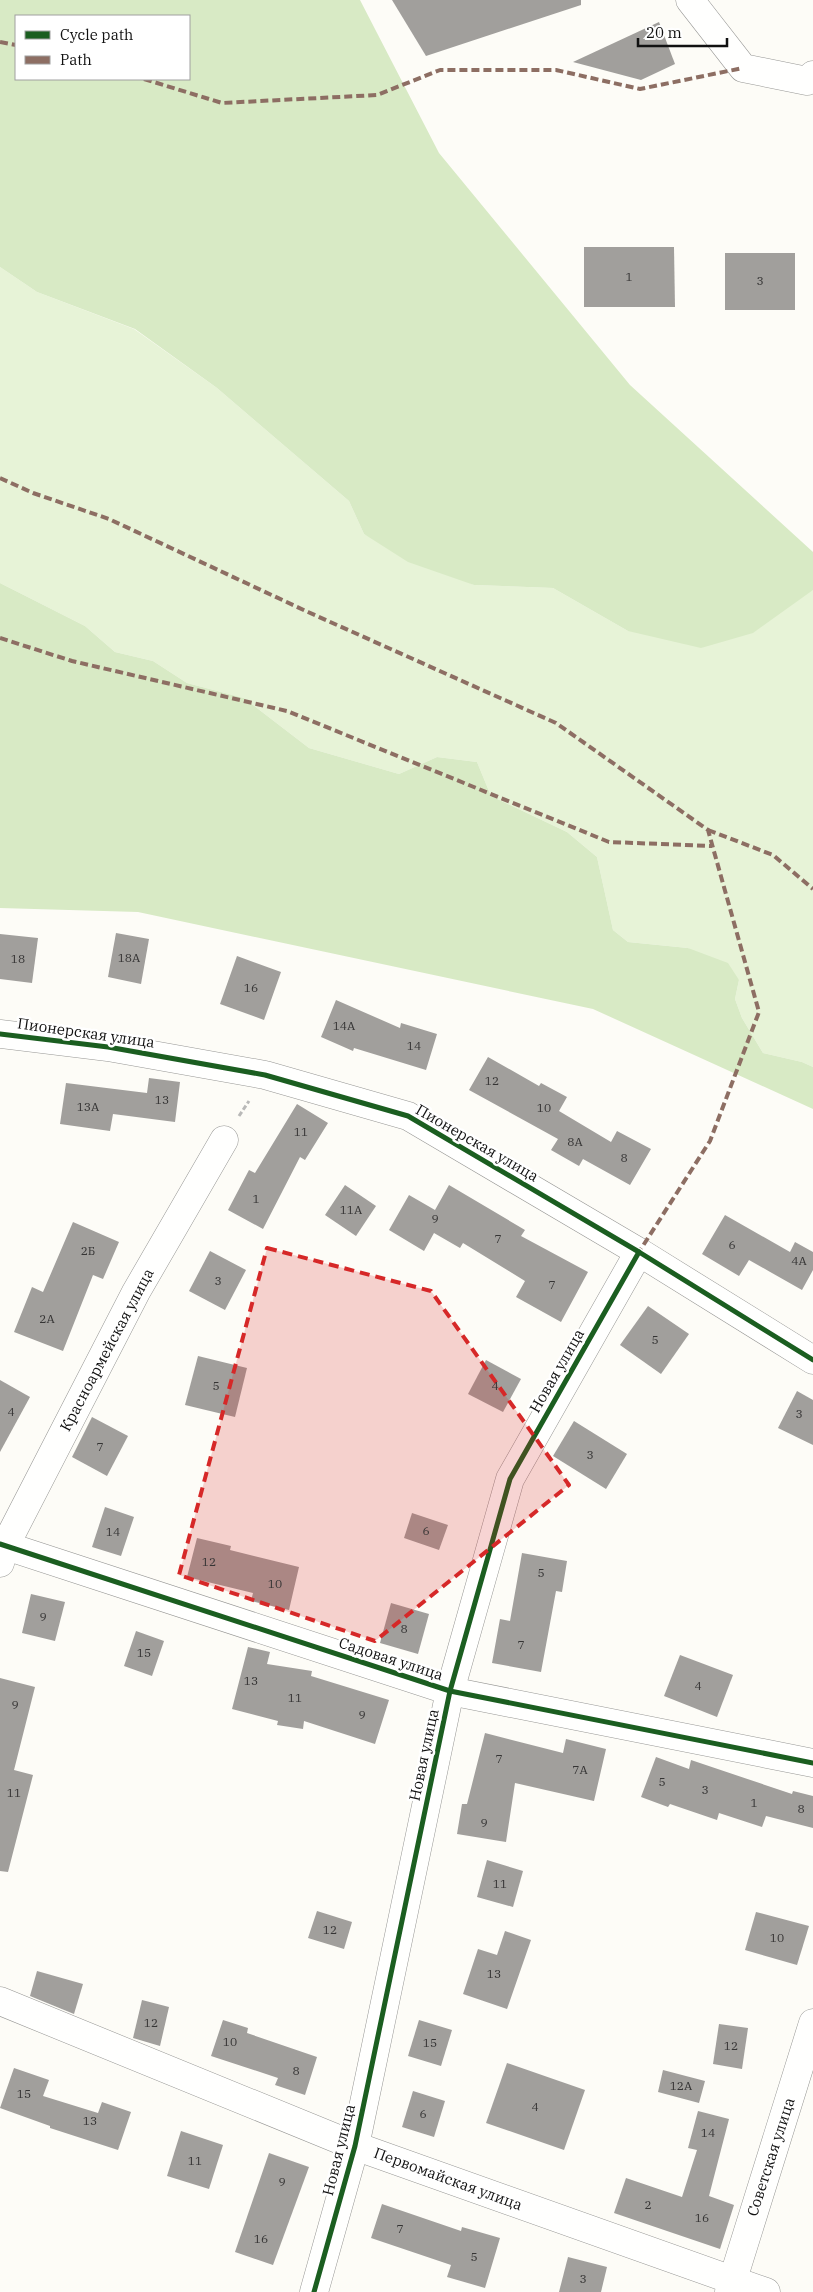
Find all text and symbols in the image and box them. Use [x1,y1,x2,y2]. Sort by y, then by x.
legend [15,15,190,80]
scale bar [638,15,727,47]
text: 20 m [646,23,682,42]
text: Cycle path [60,25,133,44]
text: Path [60,50,92,69]
house number: 1 [625,269,633,284]
house number: 3 [756,273,764,288]
house number: 18А [118,950,141,965]
house number: 18 [11,951,25,966]
house number: 16 [244,980,258,995]
street label: Пионерская улица [16,1013,156,1052]
house number: 14А [333,1018,356,1033]
house number: 14 [407,1038,421,1053]
house number: 12 [485,1073,499,1088]
house number: 13 [155,1092,169,1107]
house number: 13А [77,1099,100,1114]
street label: Пионерская улица [412,1100,542,1185]
house number: 10 [537,1100,551,1115]
house number: 11 [294,1124,308,1139]
house number: 8А [567,1134,583,1149]
house number: 8 [620,1150,628,1165]
house number: 1 [252,1191,260,1206]
house number: 11А [340,1202,363,1217]
house number: 9 [431,1211,439,1226]
house number: 7 [494,1231,502,1246]
house number: 6 [728,1237,736,1252]
house number: 2Б [81,1243,95,1258]
house number: 4А [791,1253,807,1268]
street label: Красноармейская улица [56,1265,158,1434]
house number: 3 [214,1273,222,1288]
house number: 7 [548,1277,556,1292]
house number: 2А [39,1311,55,1326]
street label: Новая улица [525,1326,588,1416]
house number: 5 [651,1332,659,1347]
house number: 5 [212,1378,220,1393]
house number: 4 [491,1378,499,1393]
house number: 4 [7,1404,15,1419]
house number: 3 [795,1406,803,1421]
house number: 7 [96,1439,104,1454]
house number: 3 [586,1447,594,1462]
house number: 6 [422,1523,430,1538]
house number: 14 [106,1524,120,1539]
house number: 12 [202,1554,216,1569]
house number: 5 [537,1565,545,1580]
house number: 10 [268,1576,282,1591]
house number: 9 [39,1609,47,1624]
house number: 8 [400,1621,408,1636]
street label: Садовая улица [337,1633,446,1684]
house number: 7 [517,1637,525,1652]
house number: 15 [137,1645,151,1660]
house number: 13 [244,1673,258,1688]
house number: 4 [694,1678,702,1693]
house number: 11 [288,1690,302,1705]
house number: 9 [11,1697,19,1712]
house number: 9 [358,1707,366,1722]
street label: Новая улица [404,1707,443,1803]
house number: 7 [495,1751,503,1766]
house number: 7А [572,1762,588,1777]
house number: 5 [658,1774,666,1789]
house number: 3 [701,1782,709,1797]
house number: 11 [7,1785,21,1800]
house number: 1 [750,1795,758,1810]
house number: 8 [797,1801,805,1816]
house number: 9 [480,1815,488,1830]
house number: 11 [493,1876,507,1891]
house number: 12 [323,1922,337,1937]
house number: 10 [770,1930,784,1945]
house number: 13 [487,1966,501,1981]
house number: 12 [144,2015,158,2030]
house number: 10 [223,2034,237,2049]
house number: 15 [423,2035,437,2050]
house number: 12 [724,2038,738,2053]
house number: 8 [292,2063,300,2078]
house number: 12А [670,2078,693,2093]
house number: 15 [17,2086,31,2101]
street label: Советская улица [742,2095,799,2219]
house number: 4 [531,2099,539,2114]
street label: Новая улица [318,2102,359,2198]
house number: 6 [419,2106,427,2121]
house number: 13 [83,2113,97,2128]
house number: 14 [701,2125,715,2140]
street label: Первомайская улица [371,2143,525,2214]
house number: 11 [188,2153,202,2168]
house number: 9 [278,2174,286,2189]
house number: 2 [644,2197,652,2212]
house number: 16 [695,2210,709,2225]
house number: 7 [396,2221,404,2236]
house number: 16 [254,2231,268,2246]
house number: 5 [470,2249,478,2264]
house number: 3 [579,2271,587,2286]

